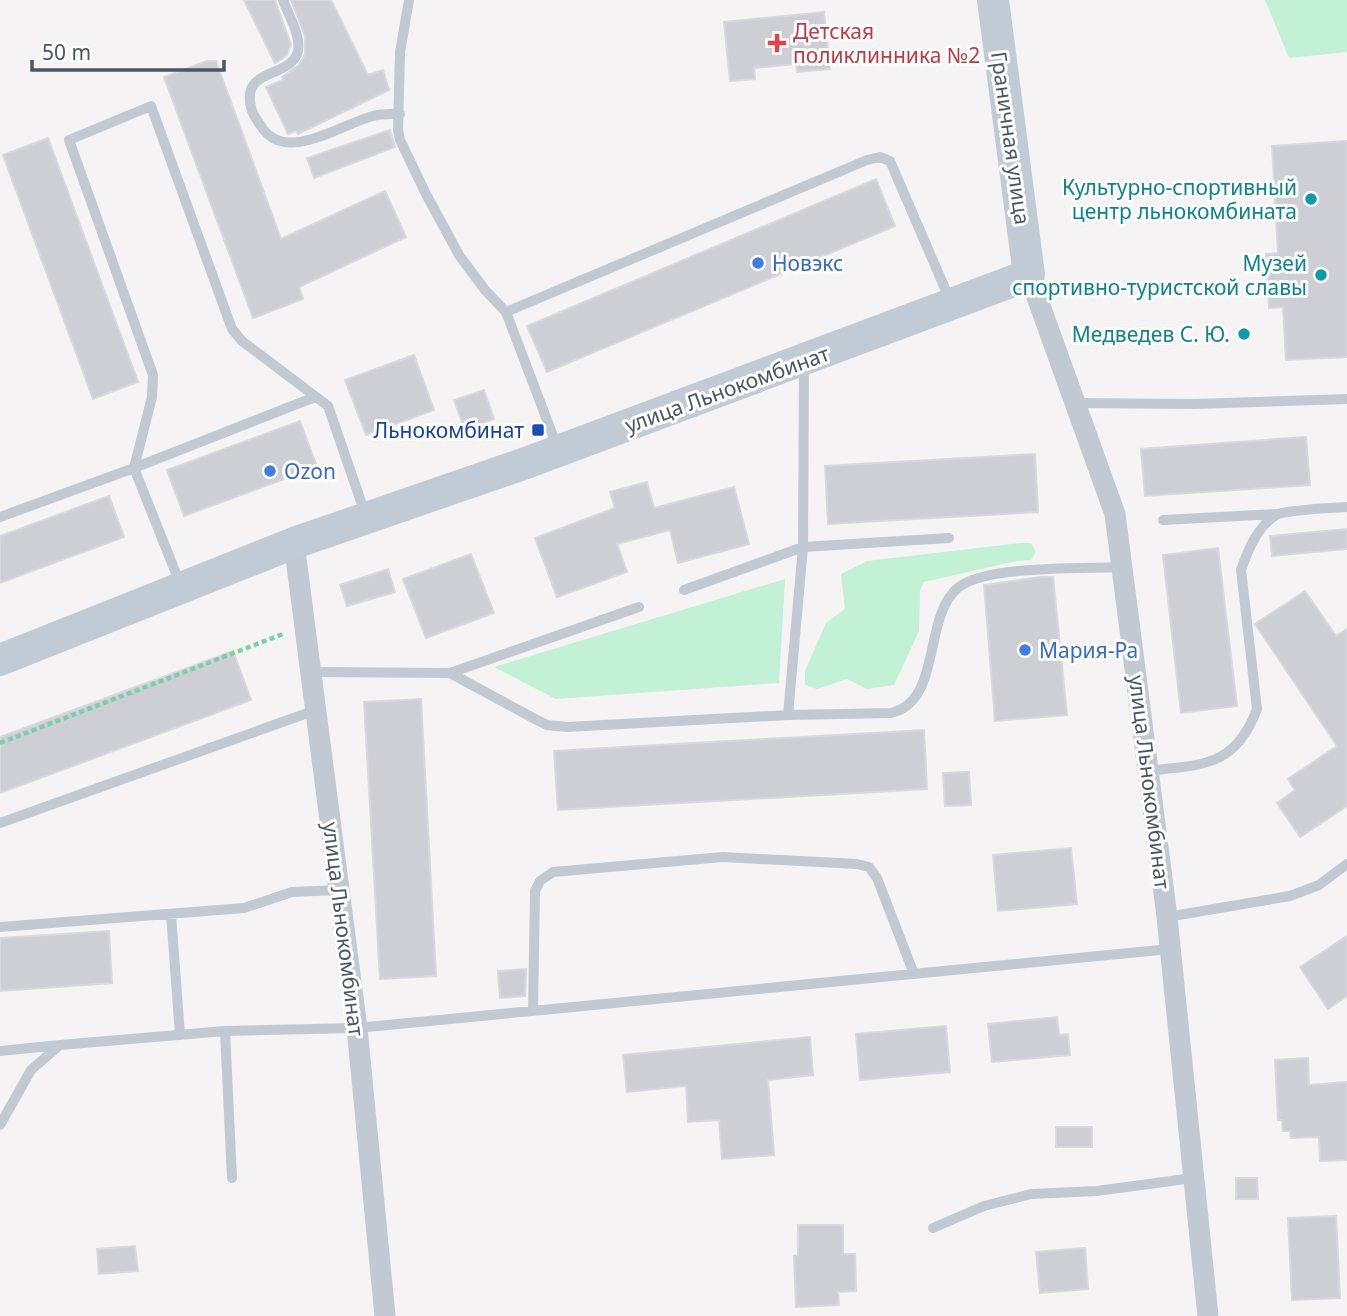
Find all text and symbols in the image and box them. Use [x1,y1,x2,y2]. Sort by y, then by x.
place label: Детская поликлинника №2 [793,17,980,69]
scale bar [32,28,224,72]
marker: Детская поликлинника №2 [767,33,787,53]
text: 50 m [42,38,91,66]
street label: Граничная улица [985,50,1037,226]
place label: Культурно-спортивный центр льнокомбината [1062,173,1297,225]
marker: Культурно-спортивный центр льнокомбината [1303,191,1319,207]
place label: Новэкс [772,249,843,277]
place label: Музей спортивно-туристской славы [1012,249,1307,301]
marker: Новэкс [750,255,766,271]
marker: Музей спортивно-туристской славы [1313,267,1329,283]
place label: Медведев С. Ю. [1072,320,1230,348]
marker: Медведев С. Ю. [1236,326,1252,342]
street label: улица Льнокомбинат [621,339,833,439]
place label: Льнокомбинат [373,416,524,444]
marker: Льнокомбинат [530,422,546,438]
place label: Ozon [284,457,336,485]
marker: Ozon [262,463,278,479]
place label: Мария-Ра [1039,636,1138,664]
marker: Мария-Ра [1017,642,1033,658]
street label: улица Льнокомбинат [1123,673,1177,891]
street label: улица Льнокомбинат [317,820,371,1038]

